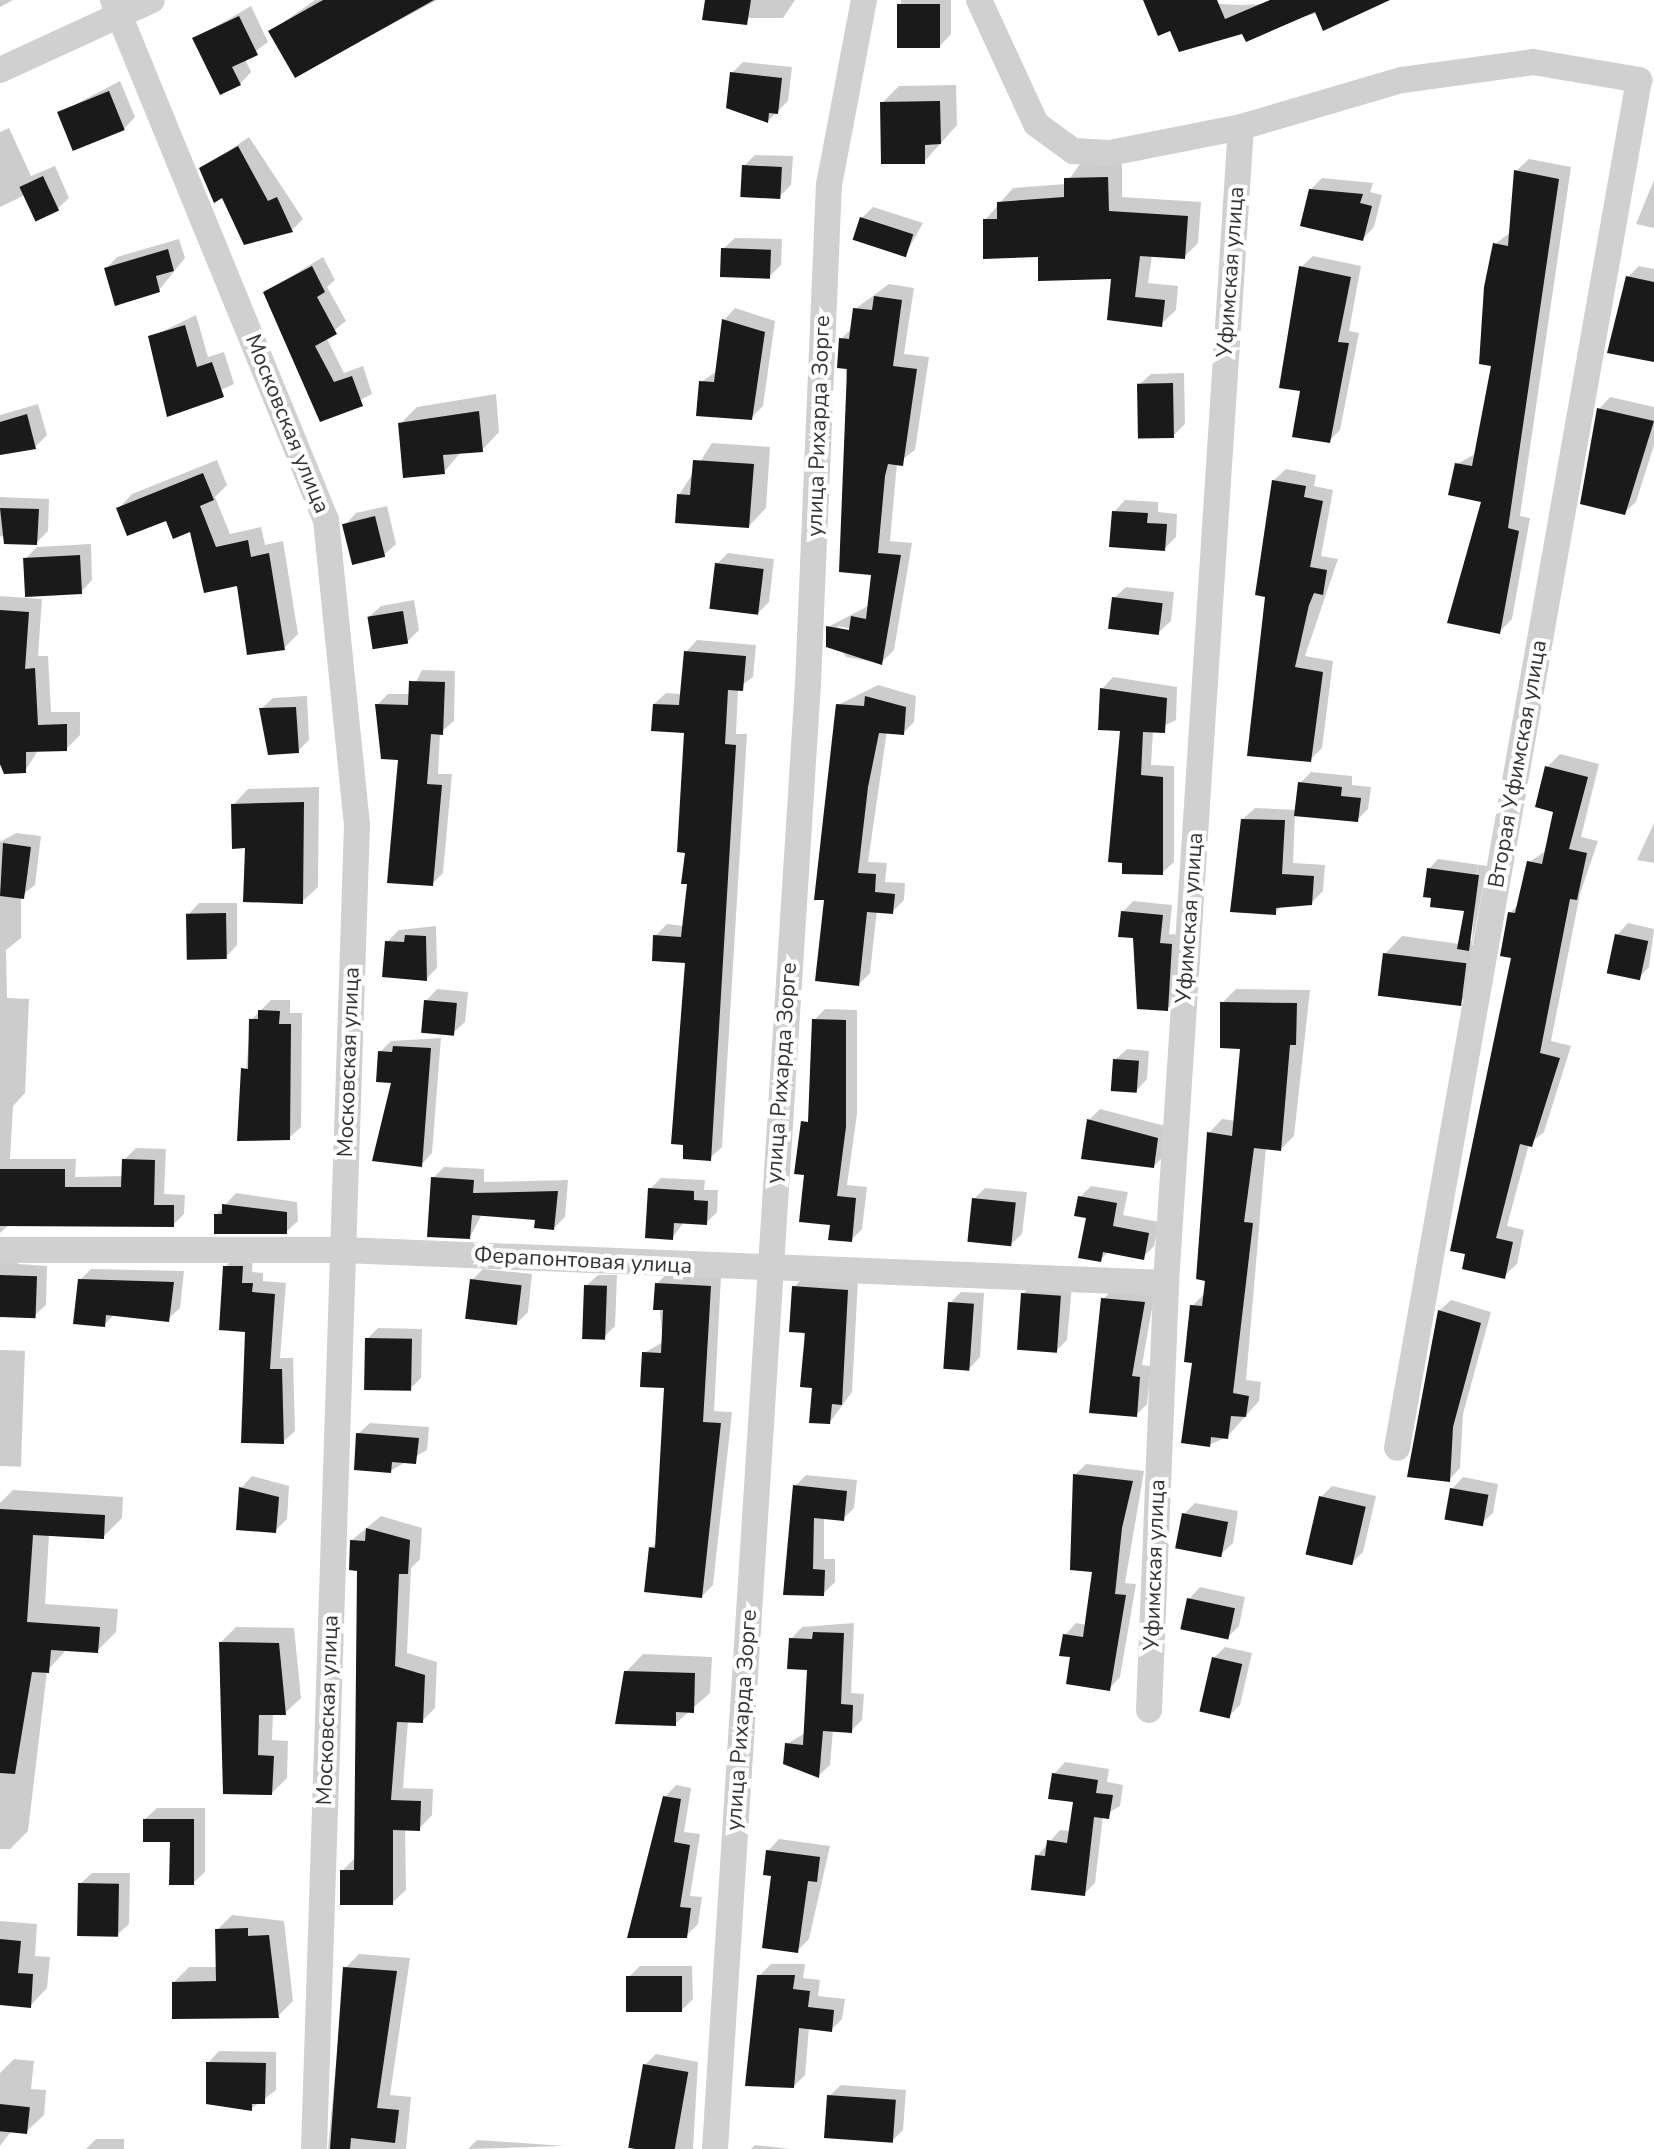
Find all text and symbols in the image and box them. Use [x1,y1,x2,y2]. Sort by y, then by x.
street label: Уфимская улица [1212,185,1250,359]
street label: улица Рихарда Зорге [802,315,836,537]
street label: Московская улица [239,331,335,517]
street label: Вторая Уфимская улица [1483,638,1553,890]
street label: Уфимская улица [1171,831,1209,1005]
street label: улица Рихарда Зорге [761,961,803,1185]
street label: Московская улица [332,966,366,1158]
street label: Ферапонтовая улица [473,1242,693,1280]
street label: Уфимская улица [1139,1479,1171,1651]
street label: улица Рихарда Зорге [721,1608,763,1832]
street label: Московская улица [311,1614,345,1806]

